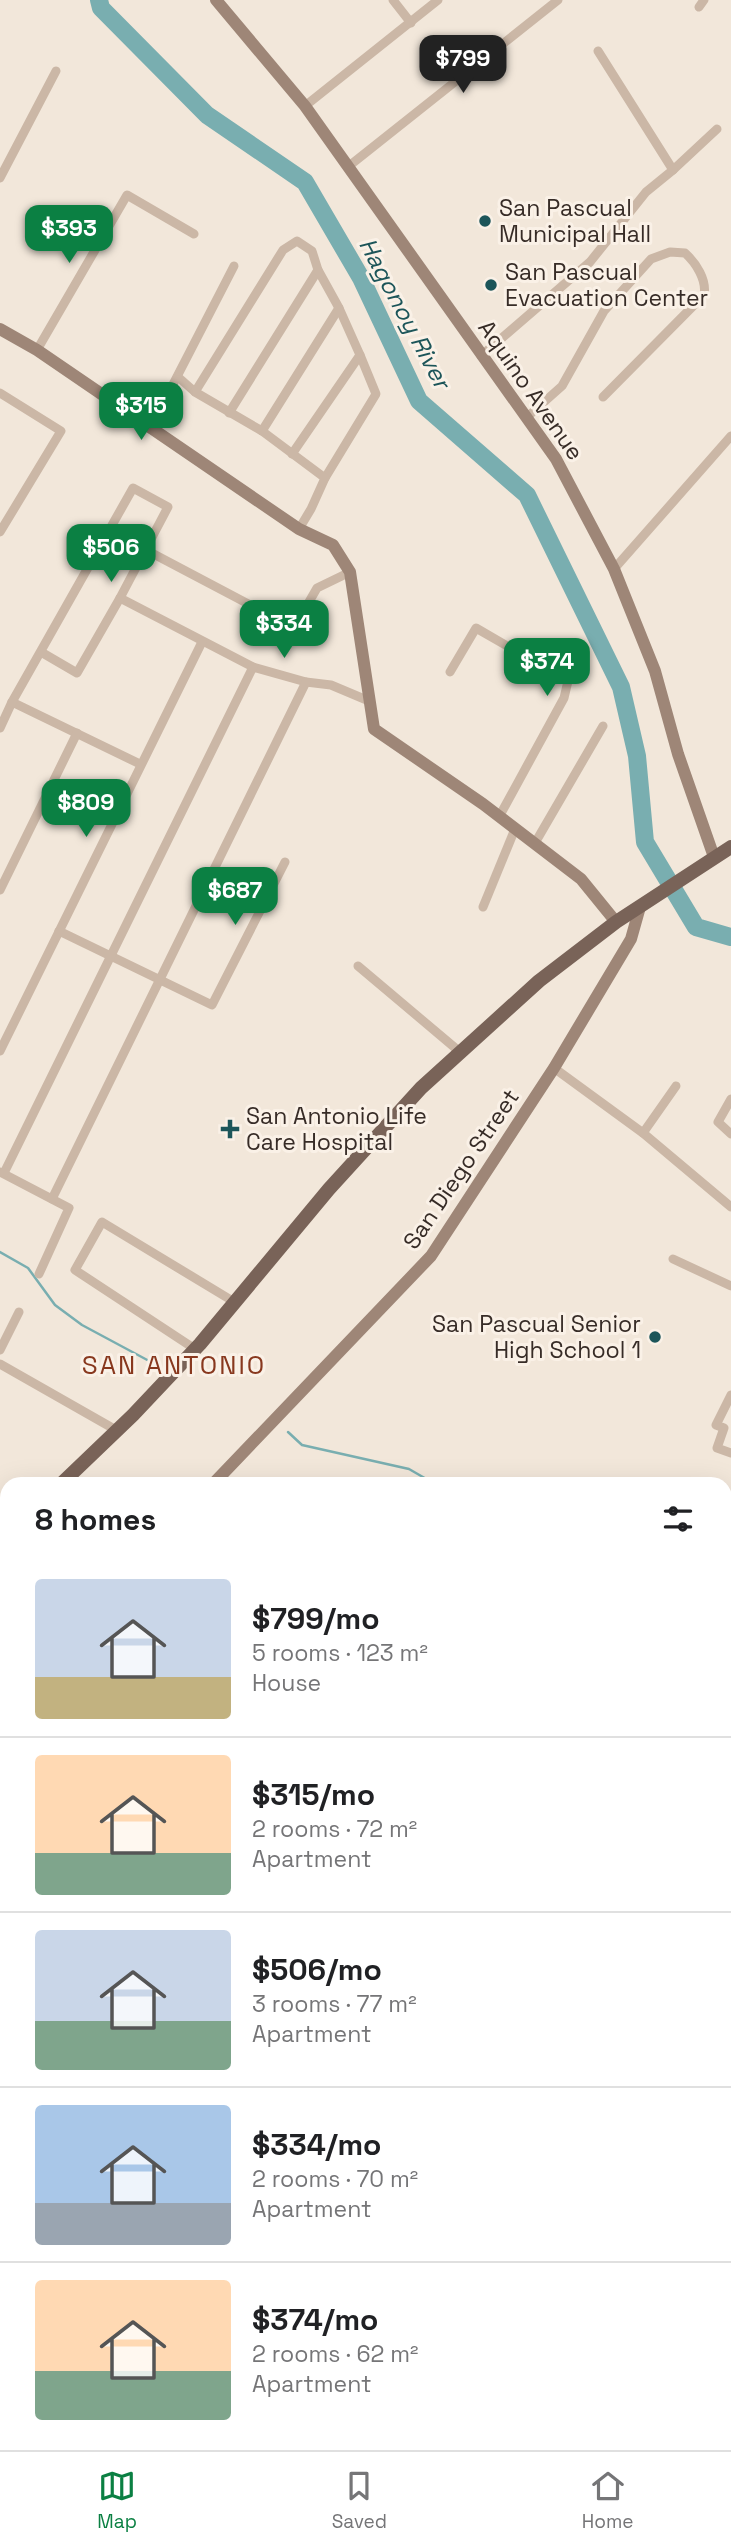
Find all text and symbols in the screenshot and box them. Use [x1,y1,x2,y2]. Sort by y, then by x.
pin: $799 [422,36,504,95]
text: $799 [435,43,491,73]
place label: San Pascual Municipal Hall [499,193,651,249]
pin: $393 [28,205,110,265]
text: $393 [41,213,97,243]
marker: San Pascual Municipal Hall [477,213,493,229]
water label: Hagonoy River [352,232,459,396]
place label: San Pascual Evacuation Center [505,257,708,313]
marker: San Pascual Evacuation Center [483,277,499,293]
street label: Aquino Avenue [472,314,590,466]
pin: $315 [100,382,182,442]
text: $315 [115,390,167,420]
pin: $506 [70,524,152,584]
text: $506 [83,532,139,562]
pin: $334 [243,600,325,660]
text: $334 [256,608,312,638]
pin: $374 [506,638,588,698]
text: $374 [520,646,574,676]
pin: $809 [45,780,127,839]
text: $809 [58,787,114,817]
pin: $687 [194,867,276,927]
text: $687 [208,875,262,905]
street label: San Diego Street [396,1083,526,1255]
place label: San Antonio Life Care Hospital [246,1101,427,1157]
marker: San Antonio Life Care Hospital [220,1119,240,1139]
place label: San Pascual Senior High School 1 [432,1309,641,1365]
marker: San Pascual Senior High School 1 [647,1329,663,1345]
district label: SAN ANTONIO [82,1348,266,1382]
text: 8 homes [35,1500,156,1539]
icon: filters [659,1500,697,1538]
text: $799/mo [252,1599,380,1638]
icon: home [91,1607,175,1691]
text: 5 rooms · 123 m² [252,1638,428,1668]
text: House [252,1668,321,1698]
text: $315/mo [252,1775,375,1814]
icon: home [91,1783,175,1867]
text: 2 rooms · 72 m² [252,1814,417,1844]
text: Apartment [252,1844,372,1874]
text: $506/mo [252,1950,382,1989]
icon: home [91,1958,175,2042]
text: 3 rooms · 77 m² [252,1989,417,2019]
text: Apartment [252,2019,372,2049]
text: $334/mo [252,2125,381,2164]
icon: home [91,2133,175,2217]
text: 2 rooms · 70 m² [252,2164,418,2194]
text: Apartment [252,2194,372,2224]
text: $374/mo [252,2300,378,2339]
icon: home [91,2308,175,2392]
text: 2 rooms · 62 m² [252,2339,418,2369]
text: Apartment [252,2369,372,2399]
tab: Map [97,2467,137,2534]
tab: Saved [332,2467,387,2534]
tab: Home [582,2467,634,2534]

